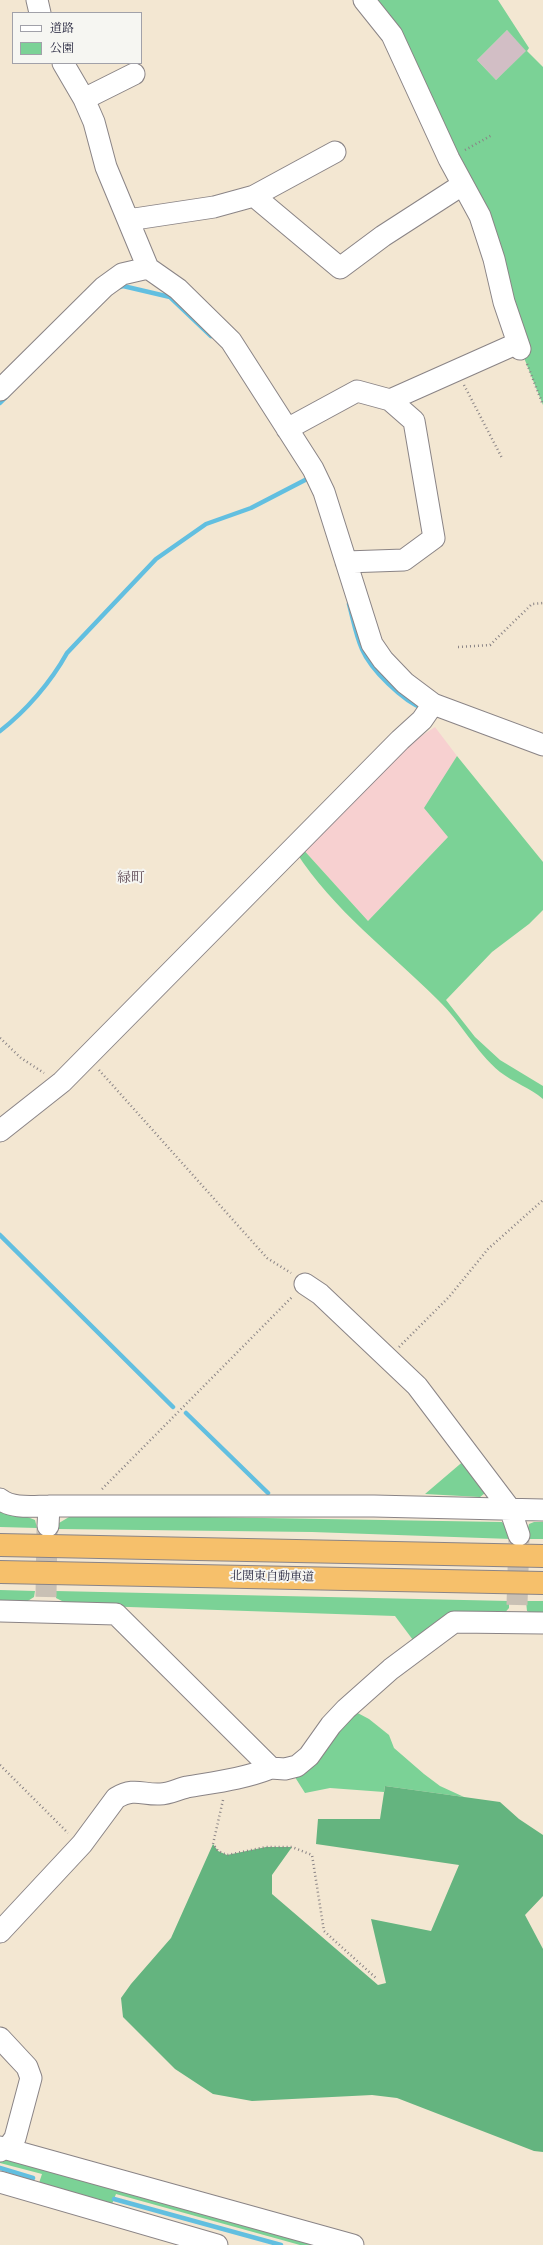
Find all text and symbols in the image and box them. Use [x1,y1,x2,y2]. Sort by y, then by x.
legend [12,12,142,64]
text: 道路 [50,20,74,38]
text: 公園 [50,40,74,58]
district label: 緑町 [117,872,145,888]
street label: 北関東自動車道 [230,1570,314,1586]

